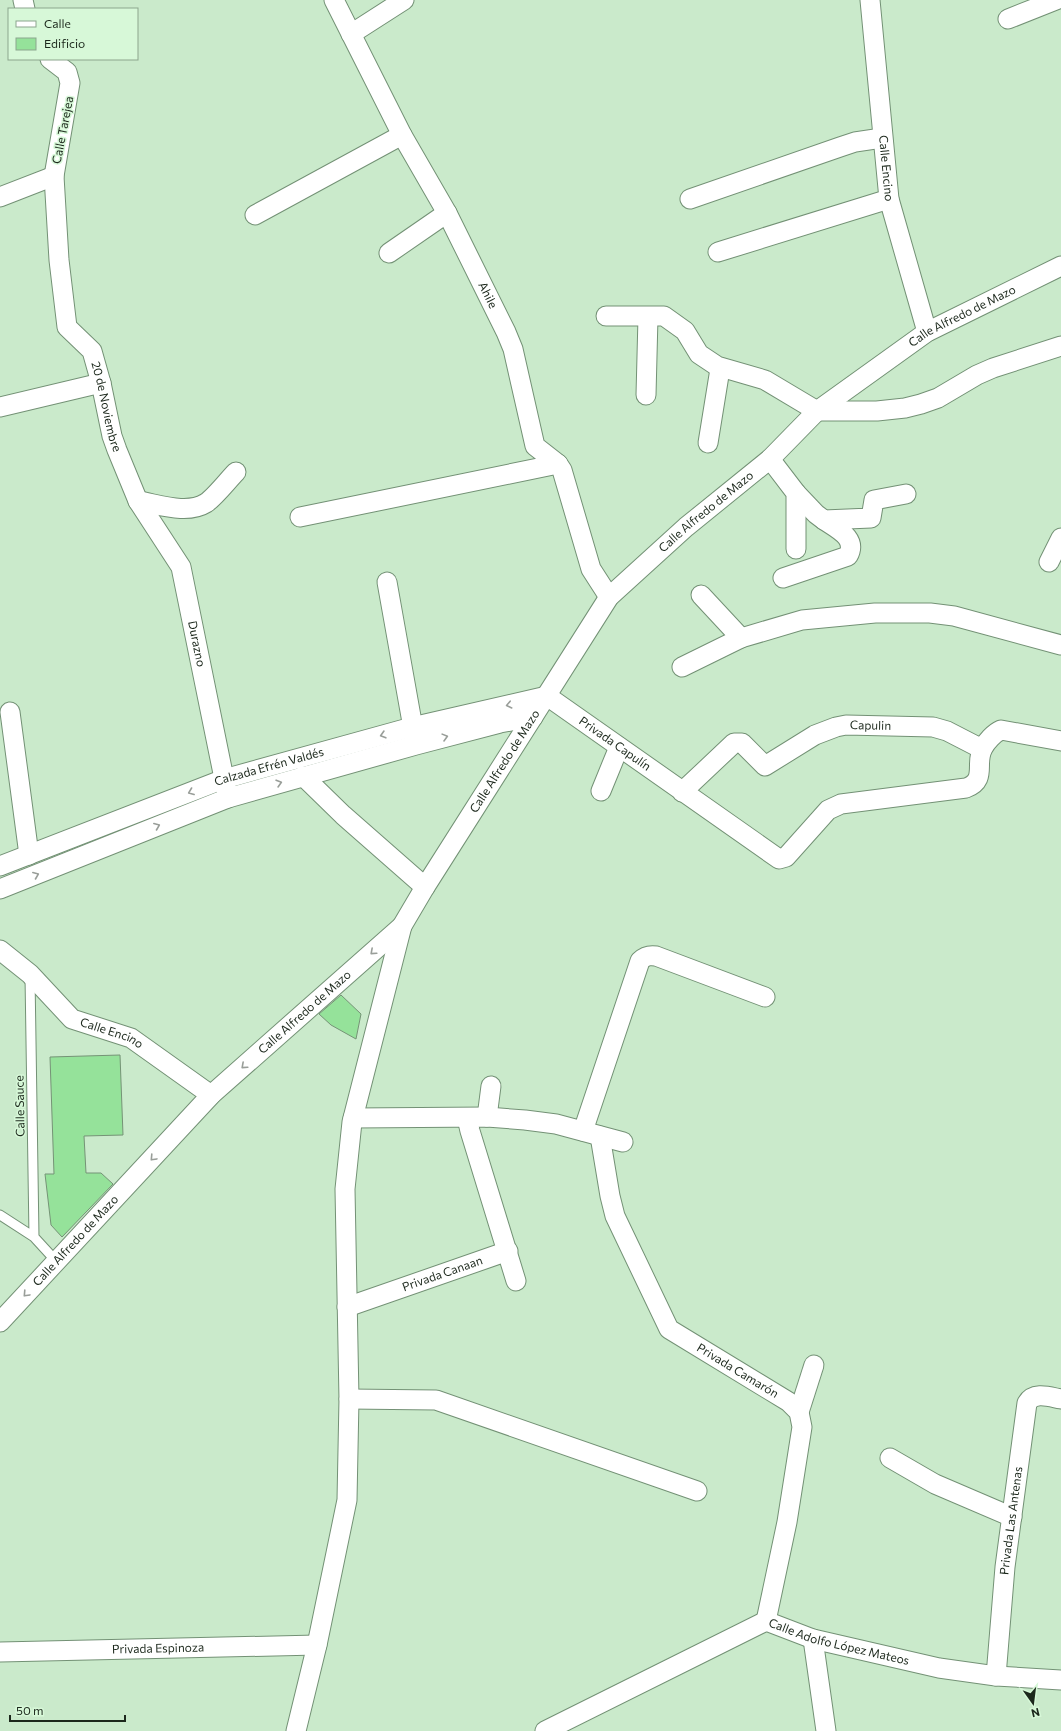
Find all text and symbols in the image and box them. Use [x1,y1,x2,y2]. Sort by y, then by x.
legend [8,8,138,60]
text: Calle [44,16,71,30]
text: Edificio [44,36,85,50]
street label: Calle Tarejea [49,95,75,165]
street label: Calle Encino [877,134,897,202]
street label: Ahile [476,279,501,310]
street label: Calle Alfredo de Mazo [905,281,1018,349]
street label: 20 de Noviembre [89,360,125,454]
street label: Calle Alfredo de Mazo [655,467,756,555]
street label: Durazno [186,619,209,668]
one-way arrow [506,700,512,708]
street label: Calle Alfredo de Mazo [466,707,542,815]
street label: Privada Capulín [577,713,654,773]
street label: Capulin [850,717,891,732]
one-way arrow [379,730,386,738]
one-way arrow [441,733,448,742]
street label: Calzada Efrén Valdés [212,744,325,788]
one-way arrow [276,779,283,788]
one-way arrow [188,787,195,795]
one-way arrow [153,823,160,831]
one-way arrow [33,871,40,879]
one-way arrow [370,947,378,954]
street label: Calle Alfredo de Mazo [255,967,353,1056]
street label: Calle Encino [79,1014,146,1051]
one-way arrow [242,1061,249,1068]
street label: Calle Sauce [11,1075,27,1137]
one-way arrow [150,1153,158,1161]
street label: Calle Alfredo de Mazo [29,1192,121,1288]
street label: Privada Canaan [400,1252,484,1293]
one-way arrow [23,1289,31,1297]
street label: Privada Camarón [695,1340,782,1400]
street label: Privada Las Antenas [996,1466,1024,1575]
street label: Calle Adolfo López Mateos [767,1615,911,1667]
street label: Privada Espinoza [112,1639,204,1656]
north arrow [1013,1683,1053,1723]
scale bar [10,1697,125,1723]
text: 50 m [16,1703,44,1717]
text: N [1030,1706,1041,1720]

